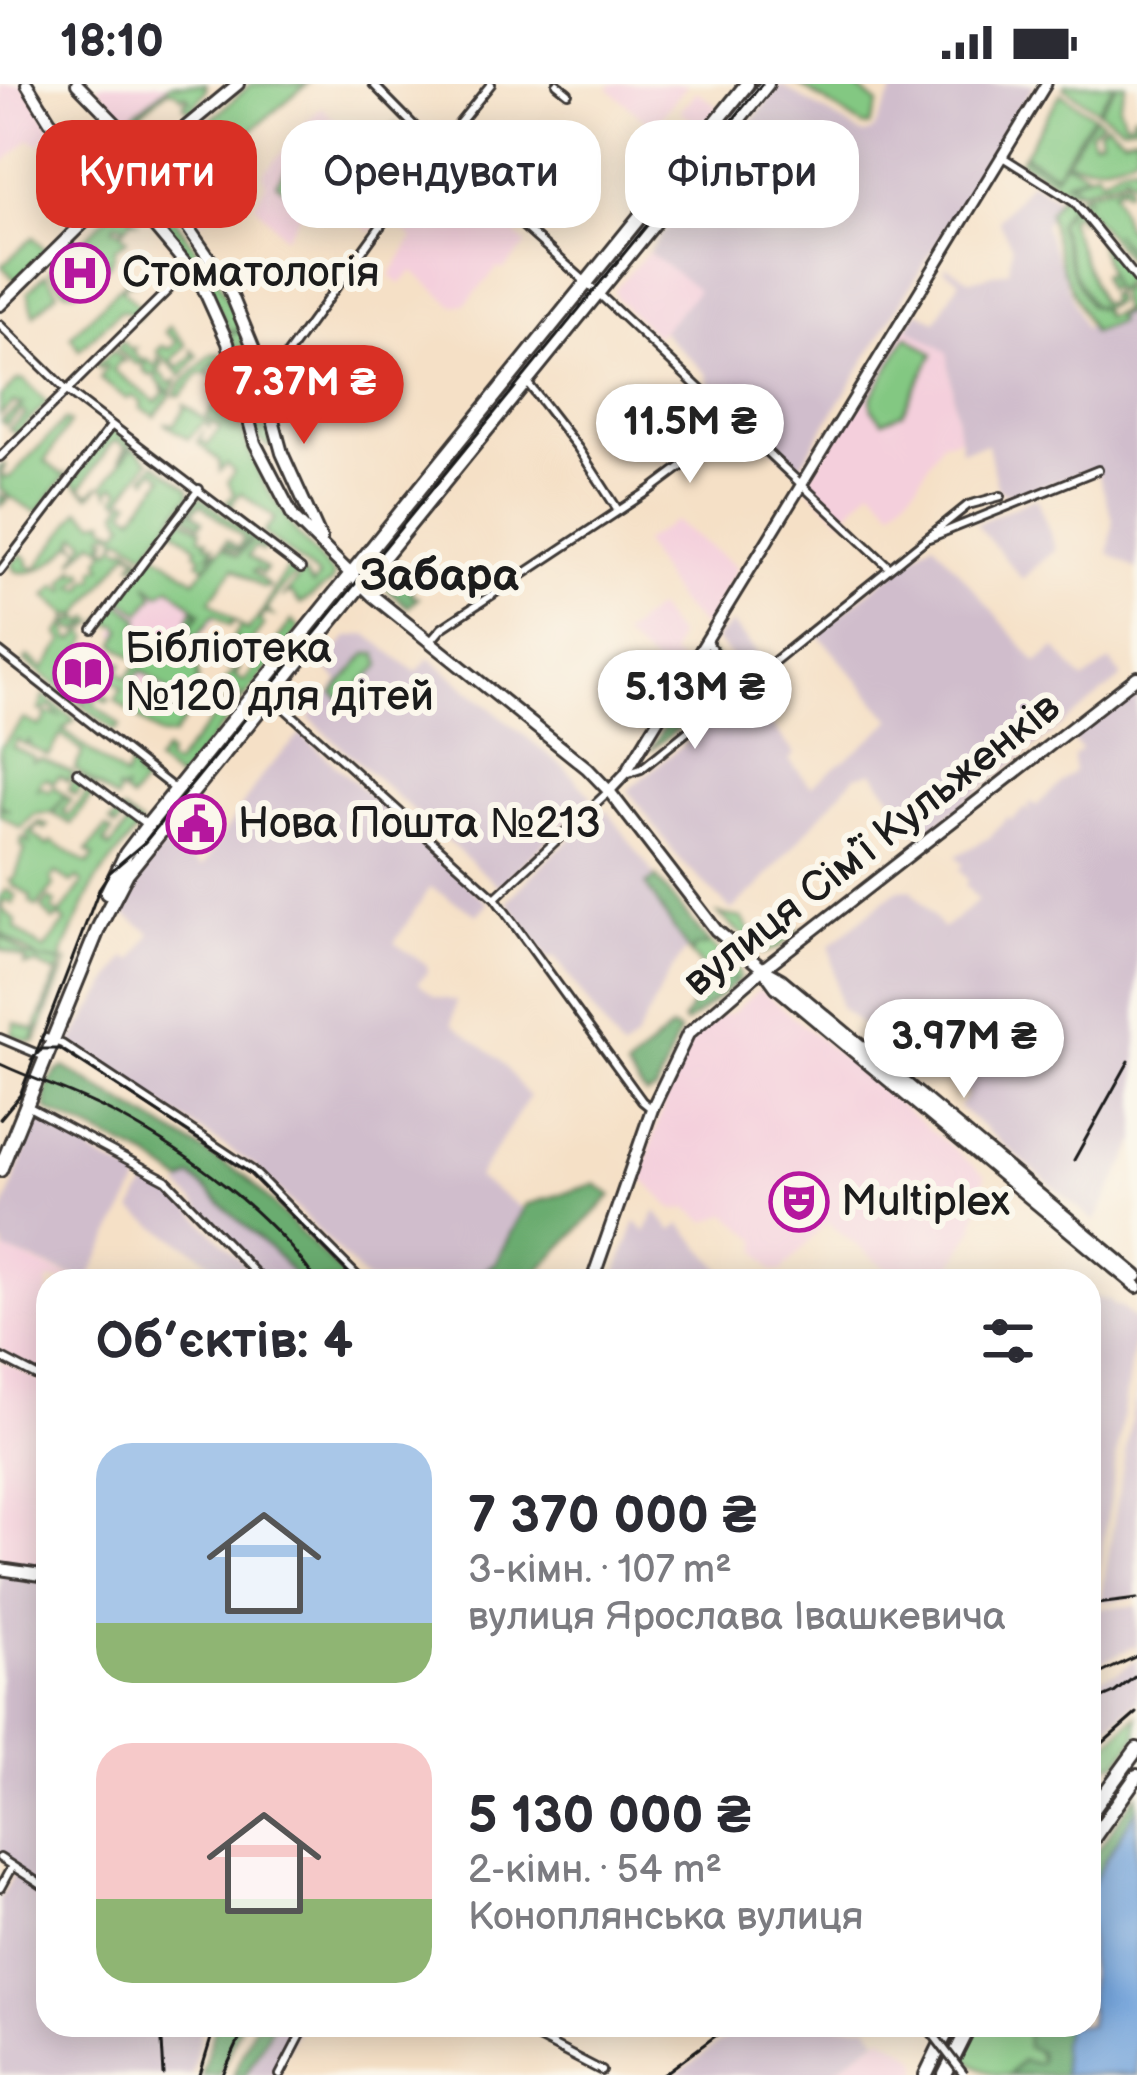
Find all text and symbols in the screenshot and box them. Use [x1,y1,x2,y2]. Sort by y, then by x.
text: 18:10 [60,15,164,70]
chip: Купити [36,120,257,228]
chip: Орендувати [281,120,601,228]
chip: Фільтри [625,120,859,228]
hospital icon: Стоматологія [49,242,111,304]
place label: Стоматологія [122,248,380,299]
pin: 7.37M ₴ [193,345,415,447]
text: 7.37M ₴ [232,360,376,407]
pin: 11.5M ₴ [579,384,801,486]
text: 11.5M ₴ [623,399,757,446]
district label: Забара [359,549,519,604]
place label: Бібліотека №120 для дітей [125,624,434,723]
library icon: Бібліотека №120 для дітей [52,642,114,704]
pin: 5.13M ₴ [584,650,806,752]
text: 5.13M ₴ [625,665,765,712]
street label: вулиця Сімʼї Кульженків [674,682,1070,1008]
public building icon: Нова Пошта №213 [165,793,227,855]
place label: Нова Пошта №213 [238,799,601,850]
pin: 3.97M ₴ [853,999,1075,1101]
text: 3.97M ₴ [891,1014,1037,1061]
theatre icon: Multiplex [768,1171,830,1233]
place label: Multiplex [841,1177,1011,1228]
icon: filters [975,1308,1041,1374]
text: Об’єктів: 4 [96,1311,353,1372]
text: 7 370 000 ₴ [468,1486,757,1547]
icon: home [192,1491,336,1635]
text: 3-кімн. · 107 m² [468,1547,732,1594]
text: вулиця Ярослава Івашкевича [468,1594,1006,1641]
text: 5 130 000 ₴ [468,1786,751,1847]
icon: home [192,1791,336,1935]
text: 2-кімн. · 54 m² [468,1847,722,1894]
text: Коноплянська вулиця [468,1894,863,1941]

